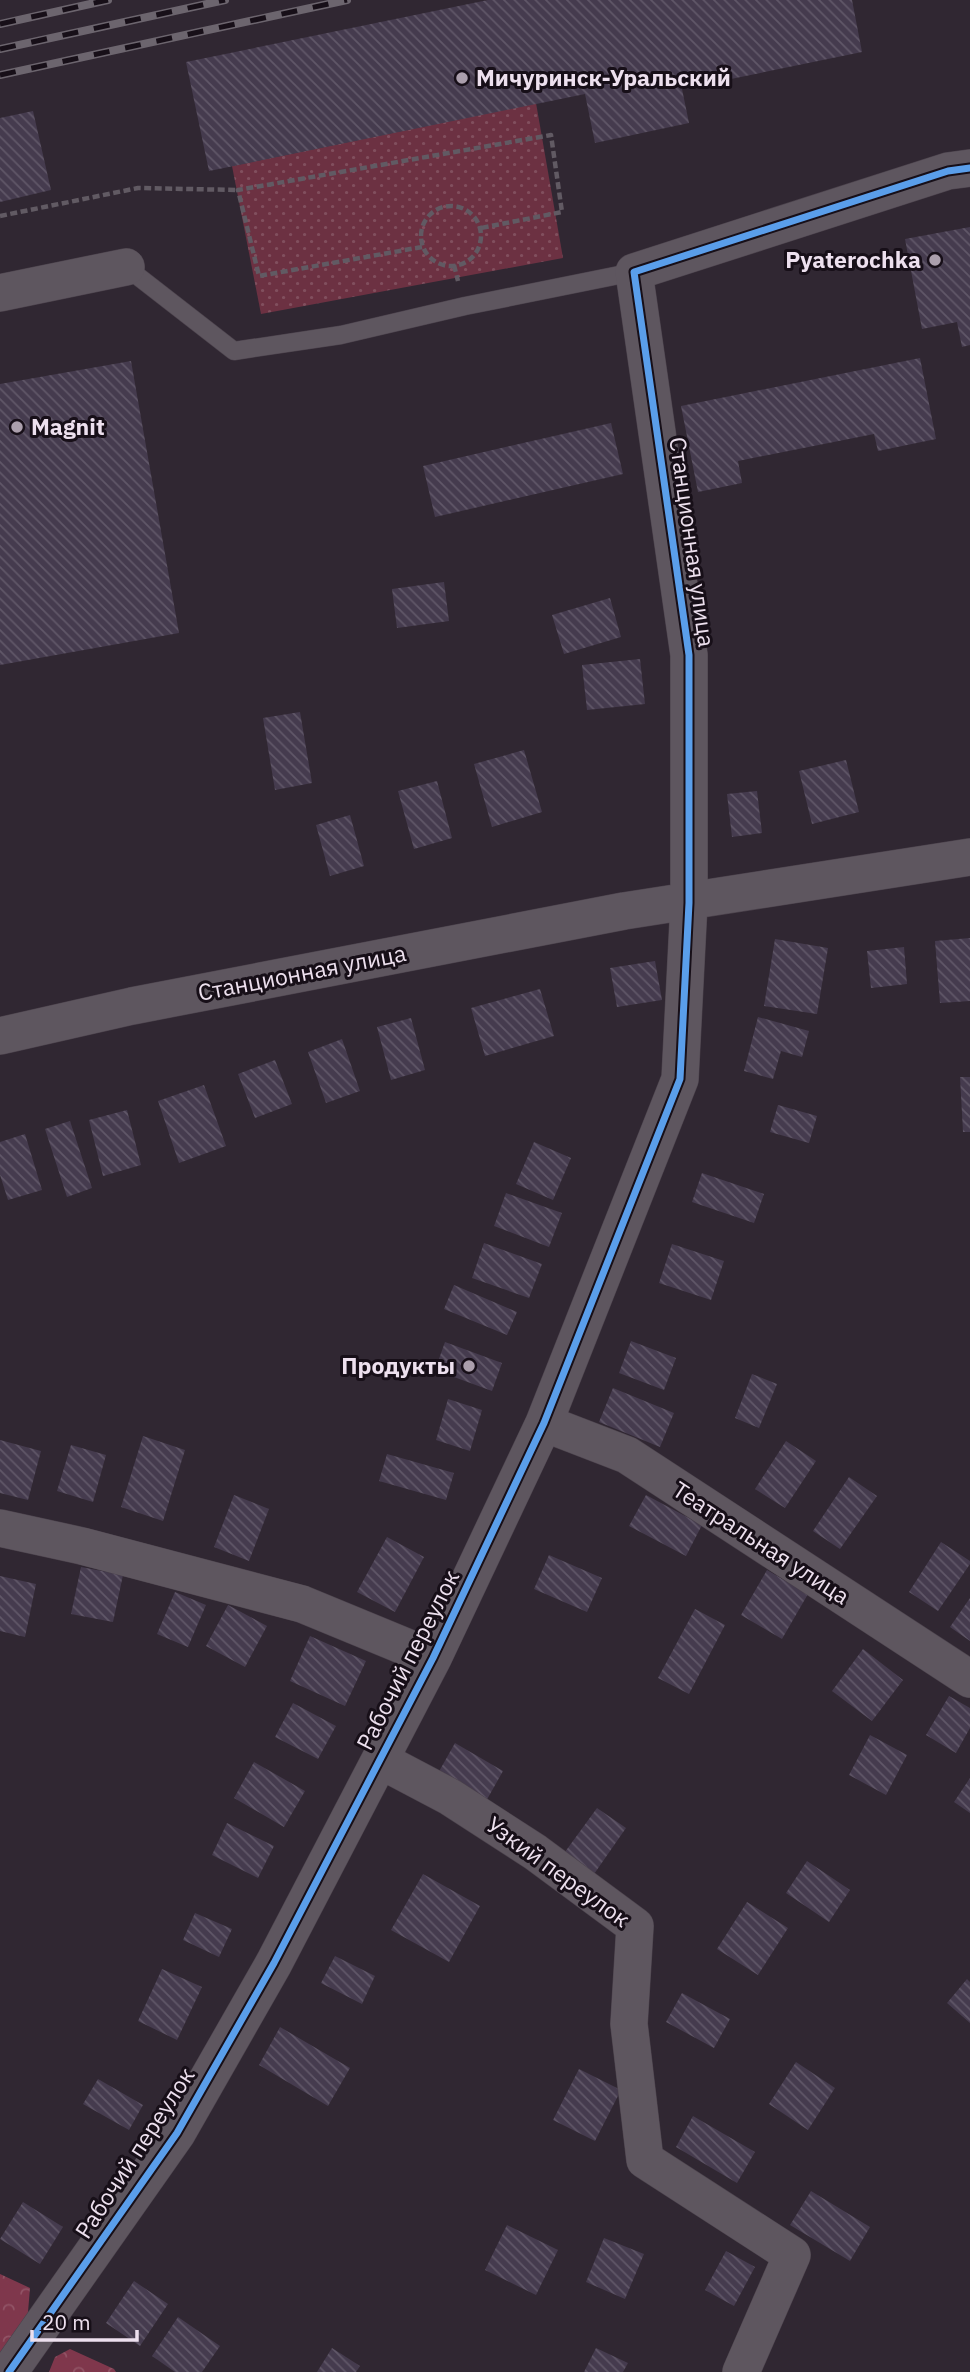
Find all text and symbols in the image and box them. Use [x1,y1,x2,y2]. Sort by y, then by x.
place label: Мичуринск-Уральский [476,62,731,92]
marker: Мичуринск-Уральский [454,70,470,86]
place label: Pyaterochka [785,244,921,274]
marker: Pyaterochka [927,252,943,268]
place label: Magnit [31,411,105,441]
marker: Magnit [9,419,25,435]
street label: Станционная улица [663,435,723,649]
street label: Станционная улица [195,937,409,1007]
place label: Продукты [341,1350,455,1380]
marker: Продукты [461,1358,477,1374]
street label: Театральная улица [667,1474,856,1611]
street label: Рабочий переулок [349,1564,465,1755]
street label: Узкий переулок [481,1809,636,1933]
street label: Рабочий переулок [68,2061,201,2244]
scale bar [32,2298,136,2342]
text: 20 m [42,2308,91,2336]

